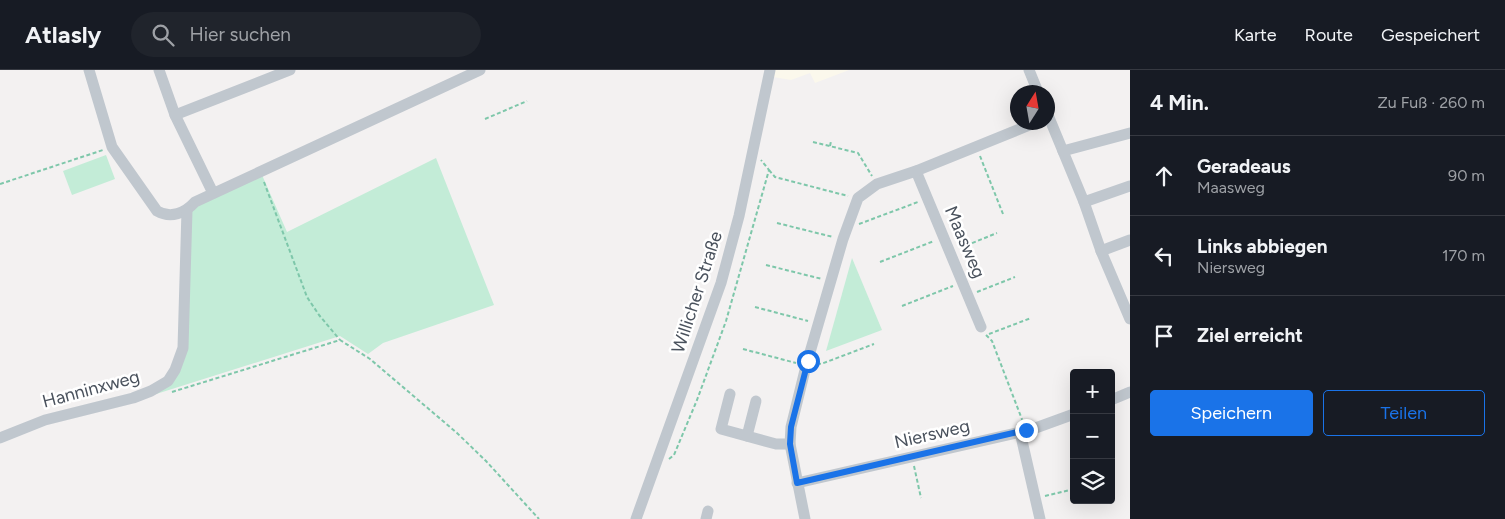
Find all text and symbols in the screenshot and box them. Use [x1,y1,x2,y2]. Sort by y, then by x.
search box [131,12,481,57]
text: Atlasly [25,20,101,49]
icon: search [149,21,177,49]
text: Hier suchen [189,23,291,46]
text: Karte [1234,24,1277,46]
text: Route [1305,24,1353,46]
text: Gespeichert [1381,24,1480,46]
north arrow [1010,85,1055,130]
text: 4 Min. [1150,90,1209,115]
text: Zu Fuß · 260 m [1378,93,1485,112]
text: Geradeaus [1197,155,1291,178]
icon: ahead [1150,162,1178,190]
text: 90 m [1448,166,1485,185]
text: Maasweg [1197,178,1265,197]
street label: Maasweg [940,203,990,281]
street label: Willicher Straße [667,228,727,356]
text: Links abbiegen [1197,235,1328,258]
icon: left [1150,242,1178,270]
text: 170 m [1442,246,1485,265]
text: Niersweg [1197,258,1265,277]
icon: arrive [1150,322,1178,350]
text: Ziel erreicht [1197,324,1303,347]
route start [797,350,820,373]
street label: Hanninxweg [40,365,142,413]
map controls [1070,369,1115,504]
button: + [1070,369,1115,414]
button: Speichern [1150,390,1313,436]
button: Teilen [1323,390,1485,436]
button: − [1070,414,1115,459]
street label: Niersweg [892,415,972,453]
route end [1015,419,1038,442]
button: layers [1070,459,1115,504]

